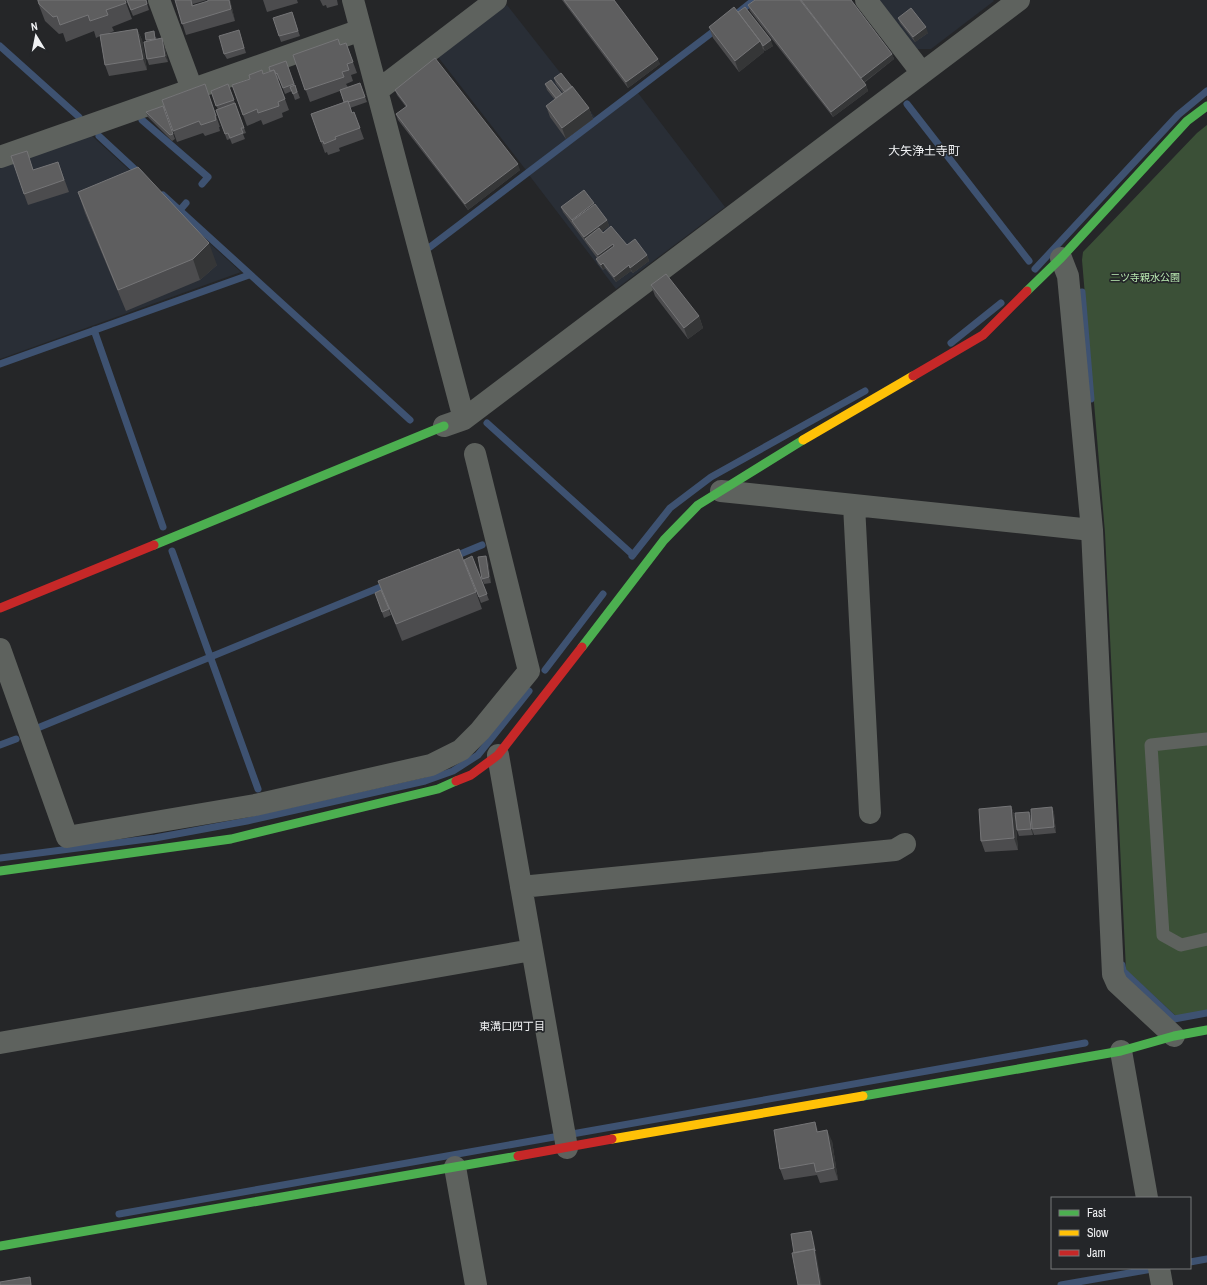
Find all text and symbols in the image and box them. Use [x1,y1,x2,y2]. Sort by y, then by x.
north arrow [16,16,56,56]
text: N [30,19,39,34]
district label: 大矢浄土寺町 [888,143,960,159]
park label: 二ツ寺親水公園 [1110,271,1180,284]
district label: 東溝口四丁目 [479,1019,545,1033]
legend [1051,1197,1191,1269]
text: Fast [1087,1205,1106,1221]
text: Slow [1087,1225,1109,1241]
text: Jam [1087,1245,1106,1261]

